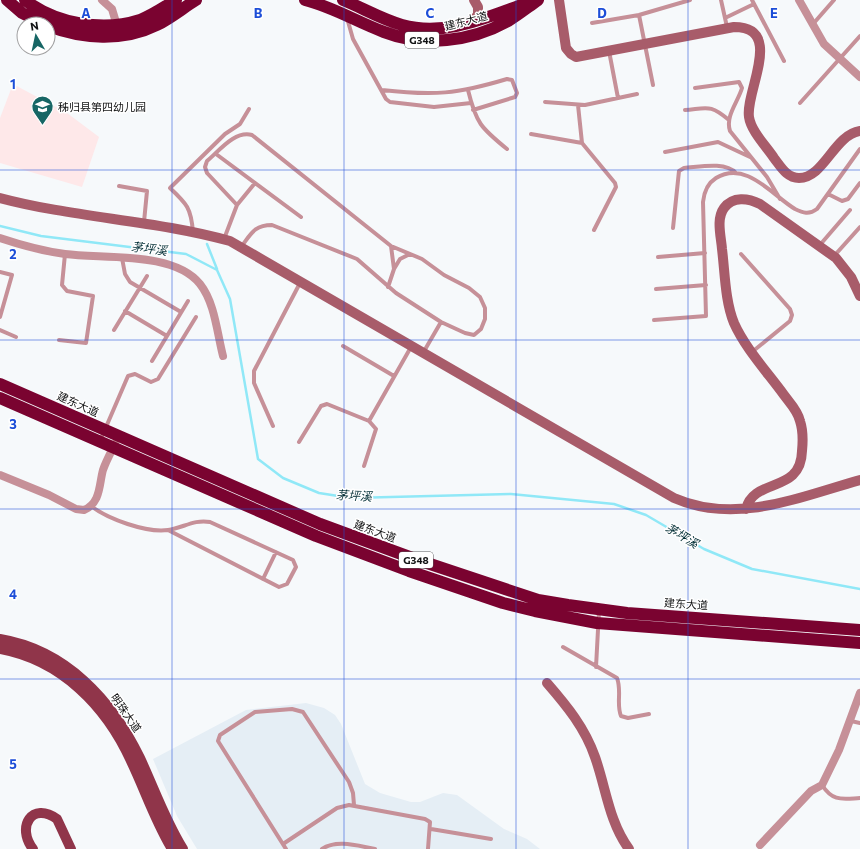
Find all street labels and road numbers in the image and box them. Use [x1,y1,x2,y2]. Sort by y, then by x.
street label: 建东大道 [443,9,489,32]
road number: G348 [405,32,439,48]
street label: 建东大道 [55,389,101,418]
street label: 建东大道 [352,517,398,544]
road number: G348 [399,552,433,568]
street label: 建东大道 [664,595,708,612]
street label: 明珠大道 [108,691,144,734]

